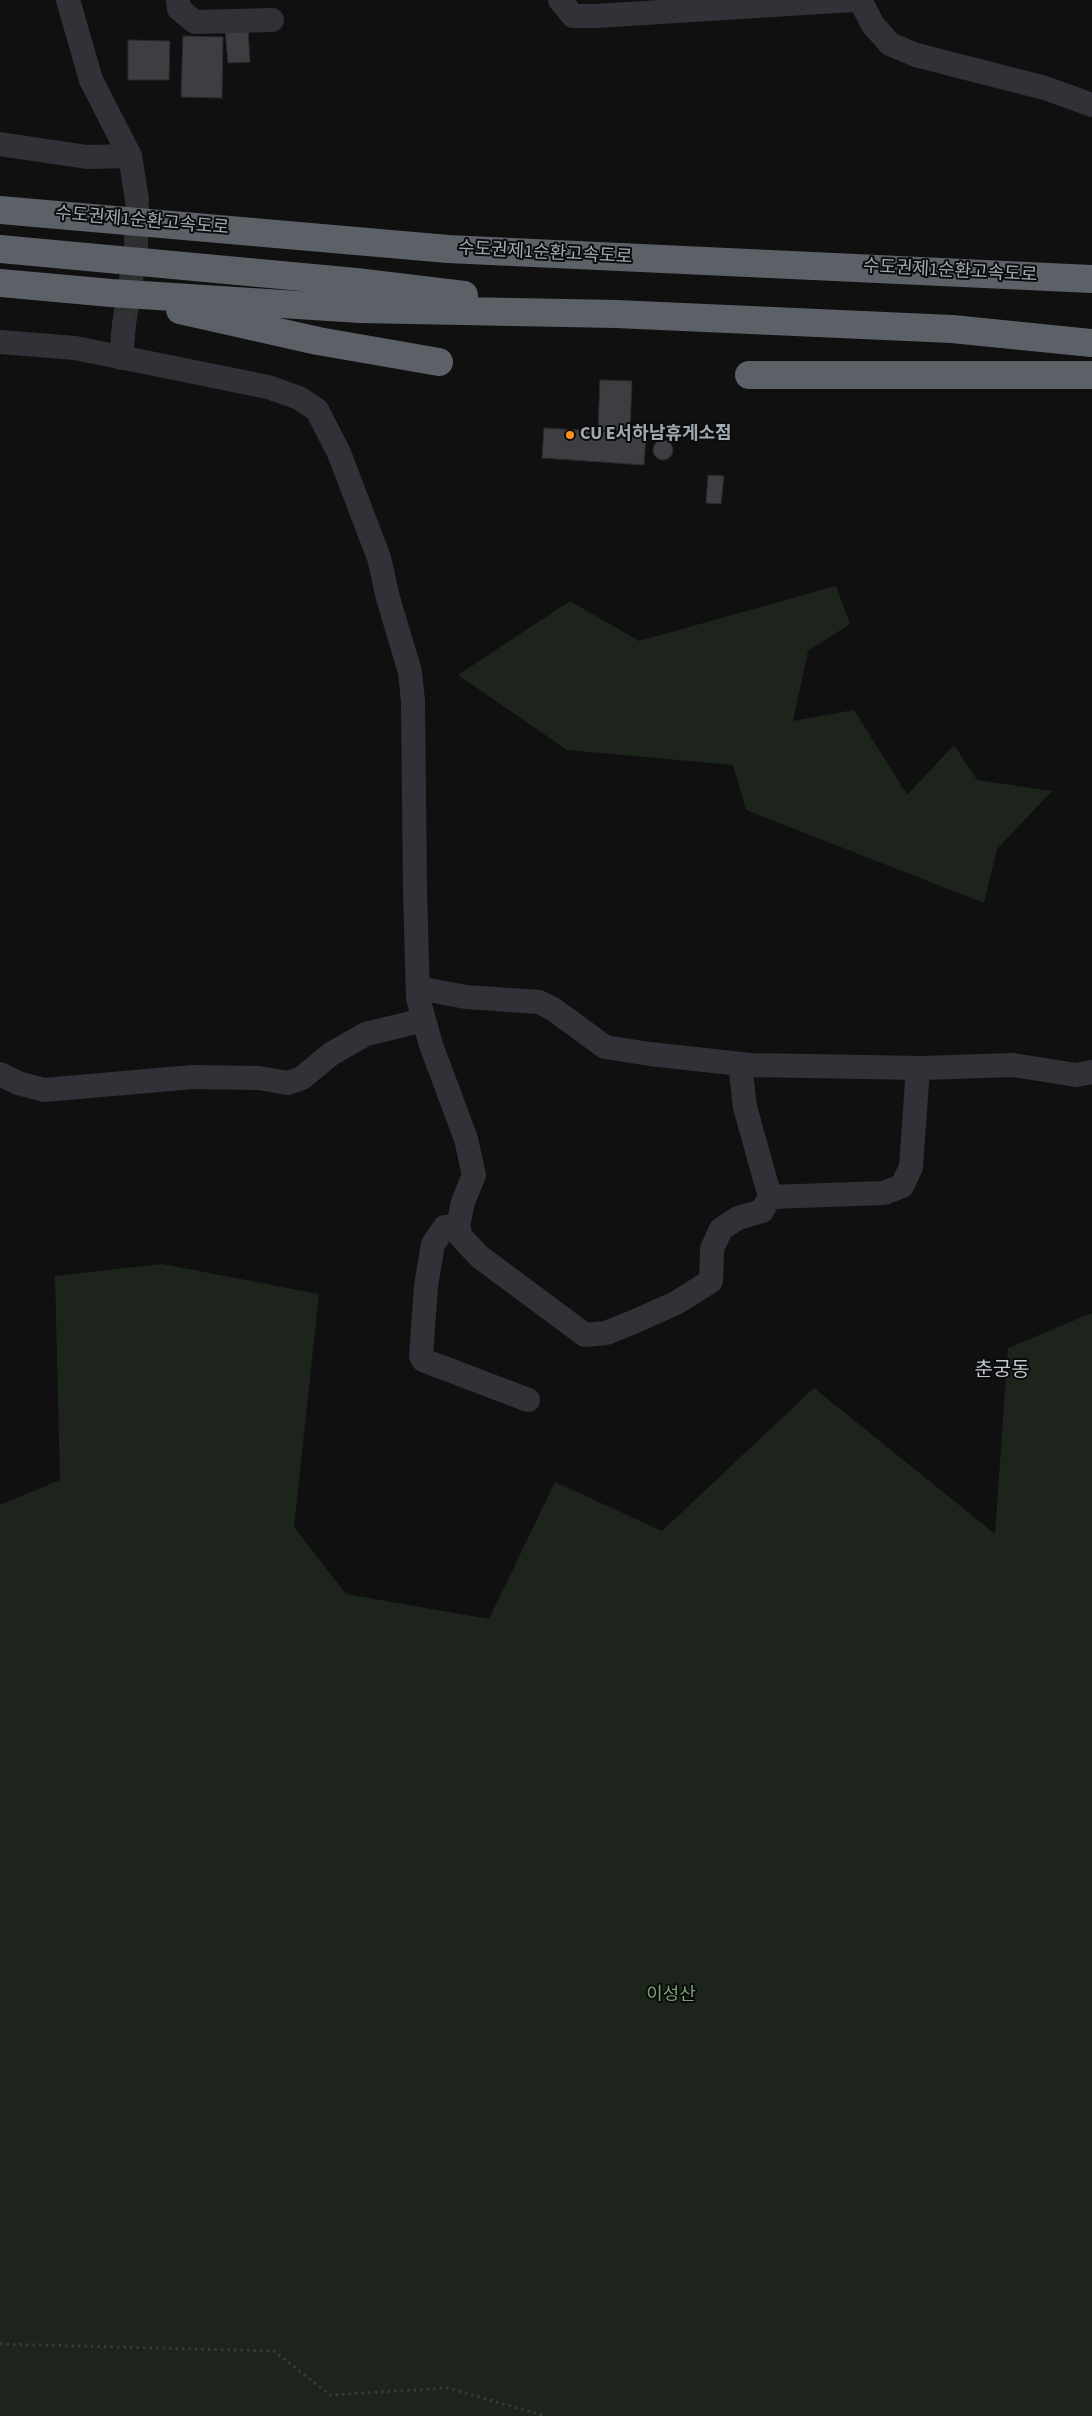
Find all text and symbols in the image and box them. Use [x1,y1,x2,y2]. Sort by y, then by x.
street label: 수도권제1순환고속도로 [54,204,230,240]
street label: 수도권제1순환고속도로 [457,239,633,269]
street label: 수도권제1순환고속도로 [862,257,1038,287]
place label: CU E서하남휴게소점 [580,424,732,446]
marker: CU E서하남휴게소점 [564,429,576,441]
district label: 춘궁동 [974,1360,1030,1384]
park label: 이성산 [646,1985,696,2007]

